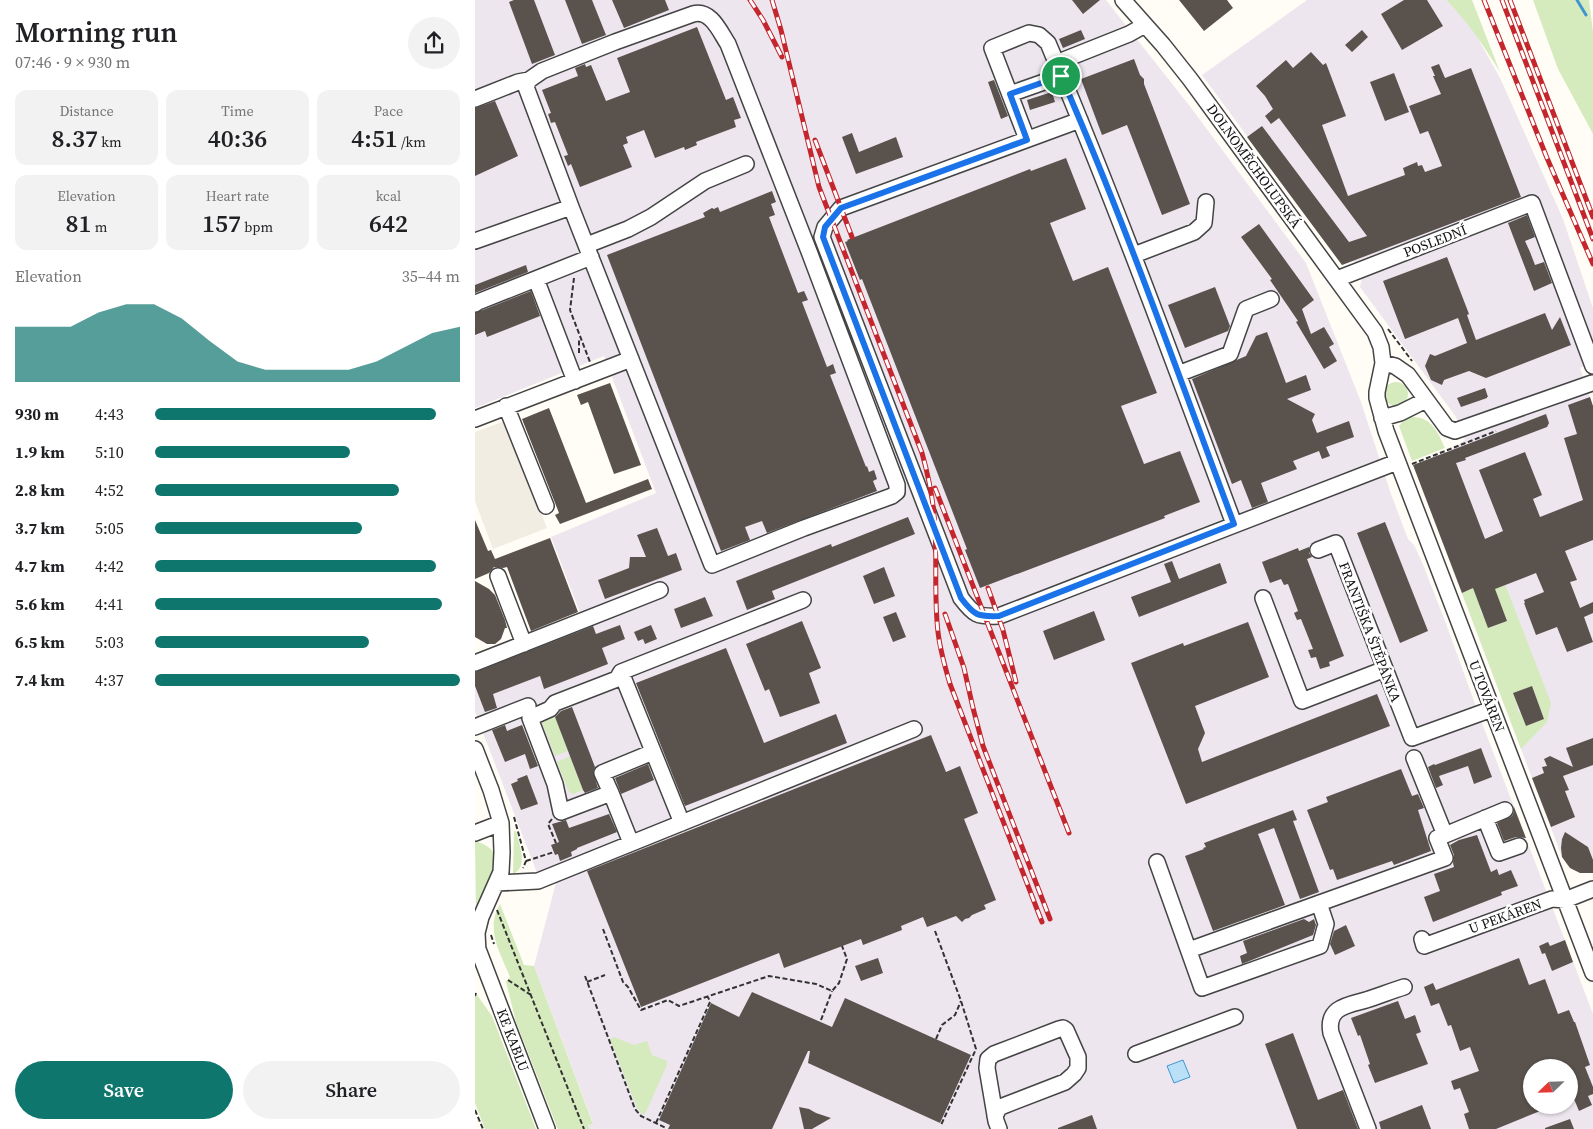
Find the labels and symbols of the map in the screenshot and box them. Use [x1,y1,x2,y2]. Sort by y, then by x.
pin [1040,55,1082,97]
street label: DOLNOMĚCHOLUPSKÁ [1202,100,1306,233]
street label: POSLEDNÍ [1400,220,1470,262]
street label: FRANTIŠKA ŠTĚPÁNKA [1334,559,1406,706]
street label: U TOVÁREN [1464,657,1510,735]
street label: U PEKÁREN [1466,894,1544,938]
street label: KE KABLU [492,1006,534,1074]
north arrow [1523,1059,1577,1114]

